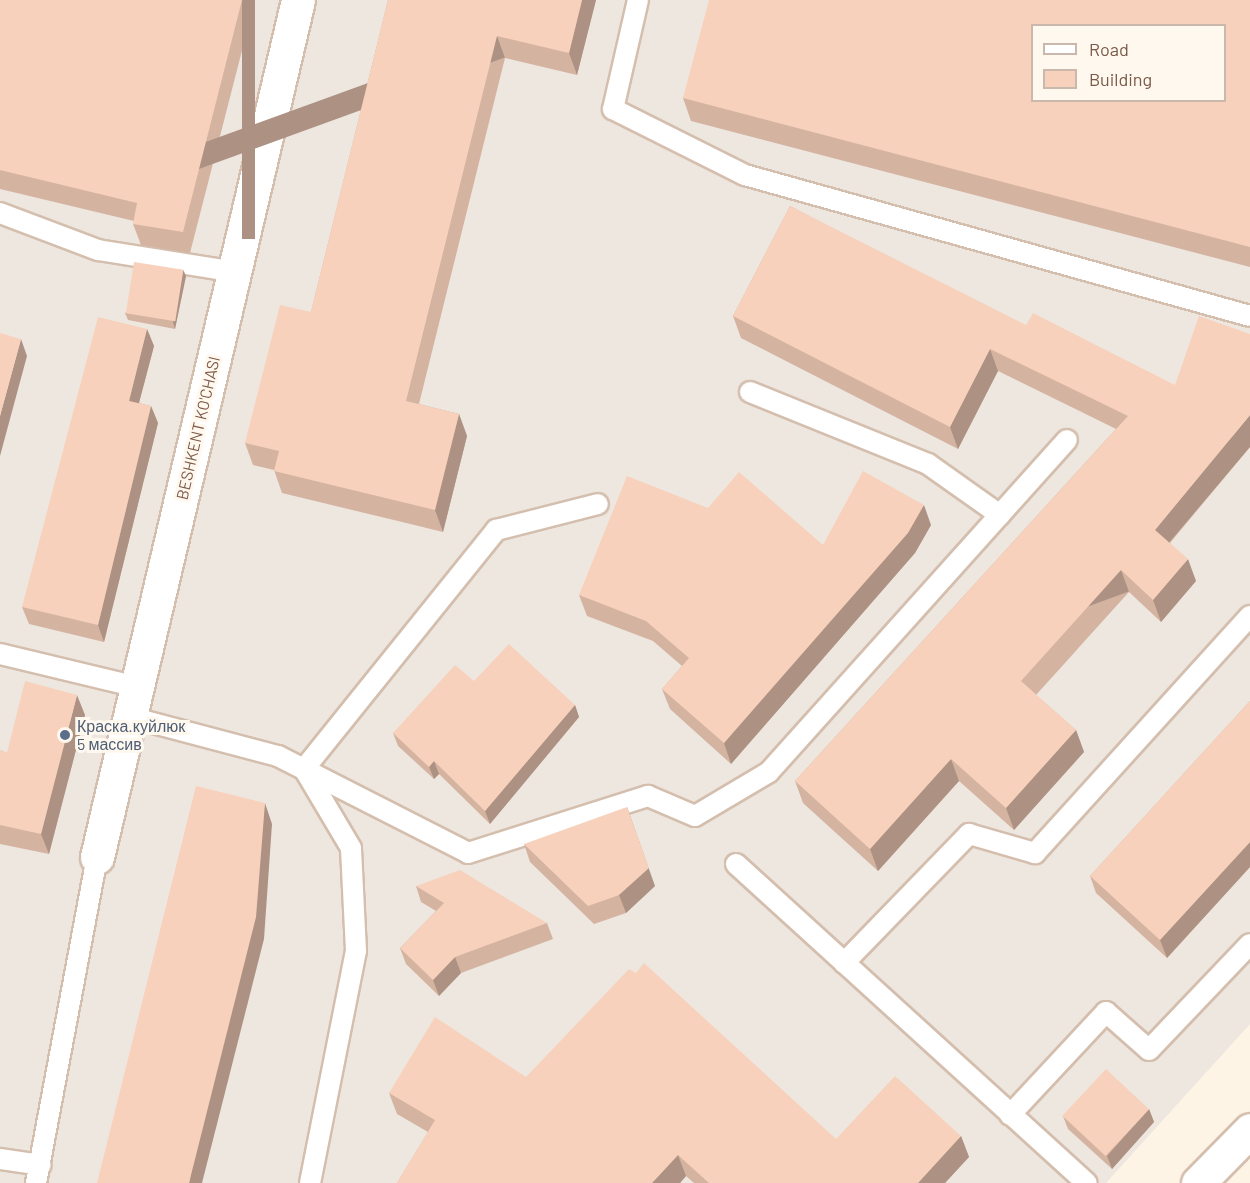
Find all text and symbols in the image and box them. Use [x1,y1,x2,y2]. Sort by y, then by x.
legend [1031,24,1226,102]
text: Road [1089,38,1129,60]
text: Building [1089,68,1152,90]
street label: BESHKENT KO'CHASI [172,354,224,502]
place label: Краска.куйлюк 5 массив [77,716,185,754]
marker: Краска.куйлюк 5 массив [58,728,72,742]

